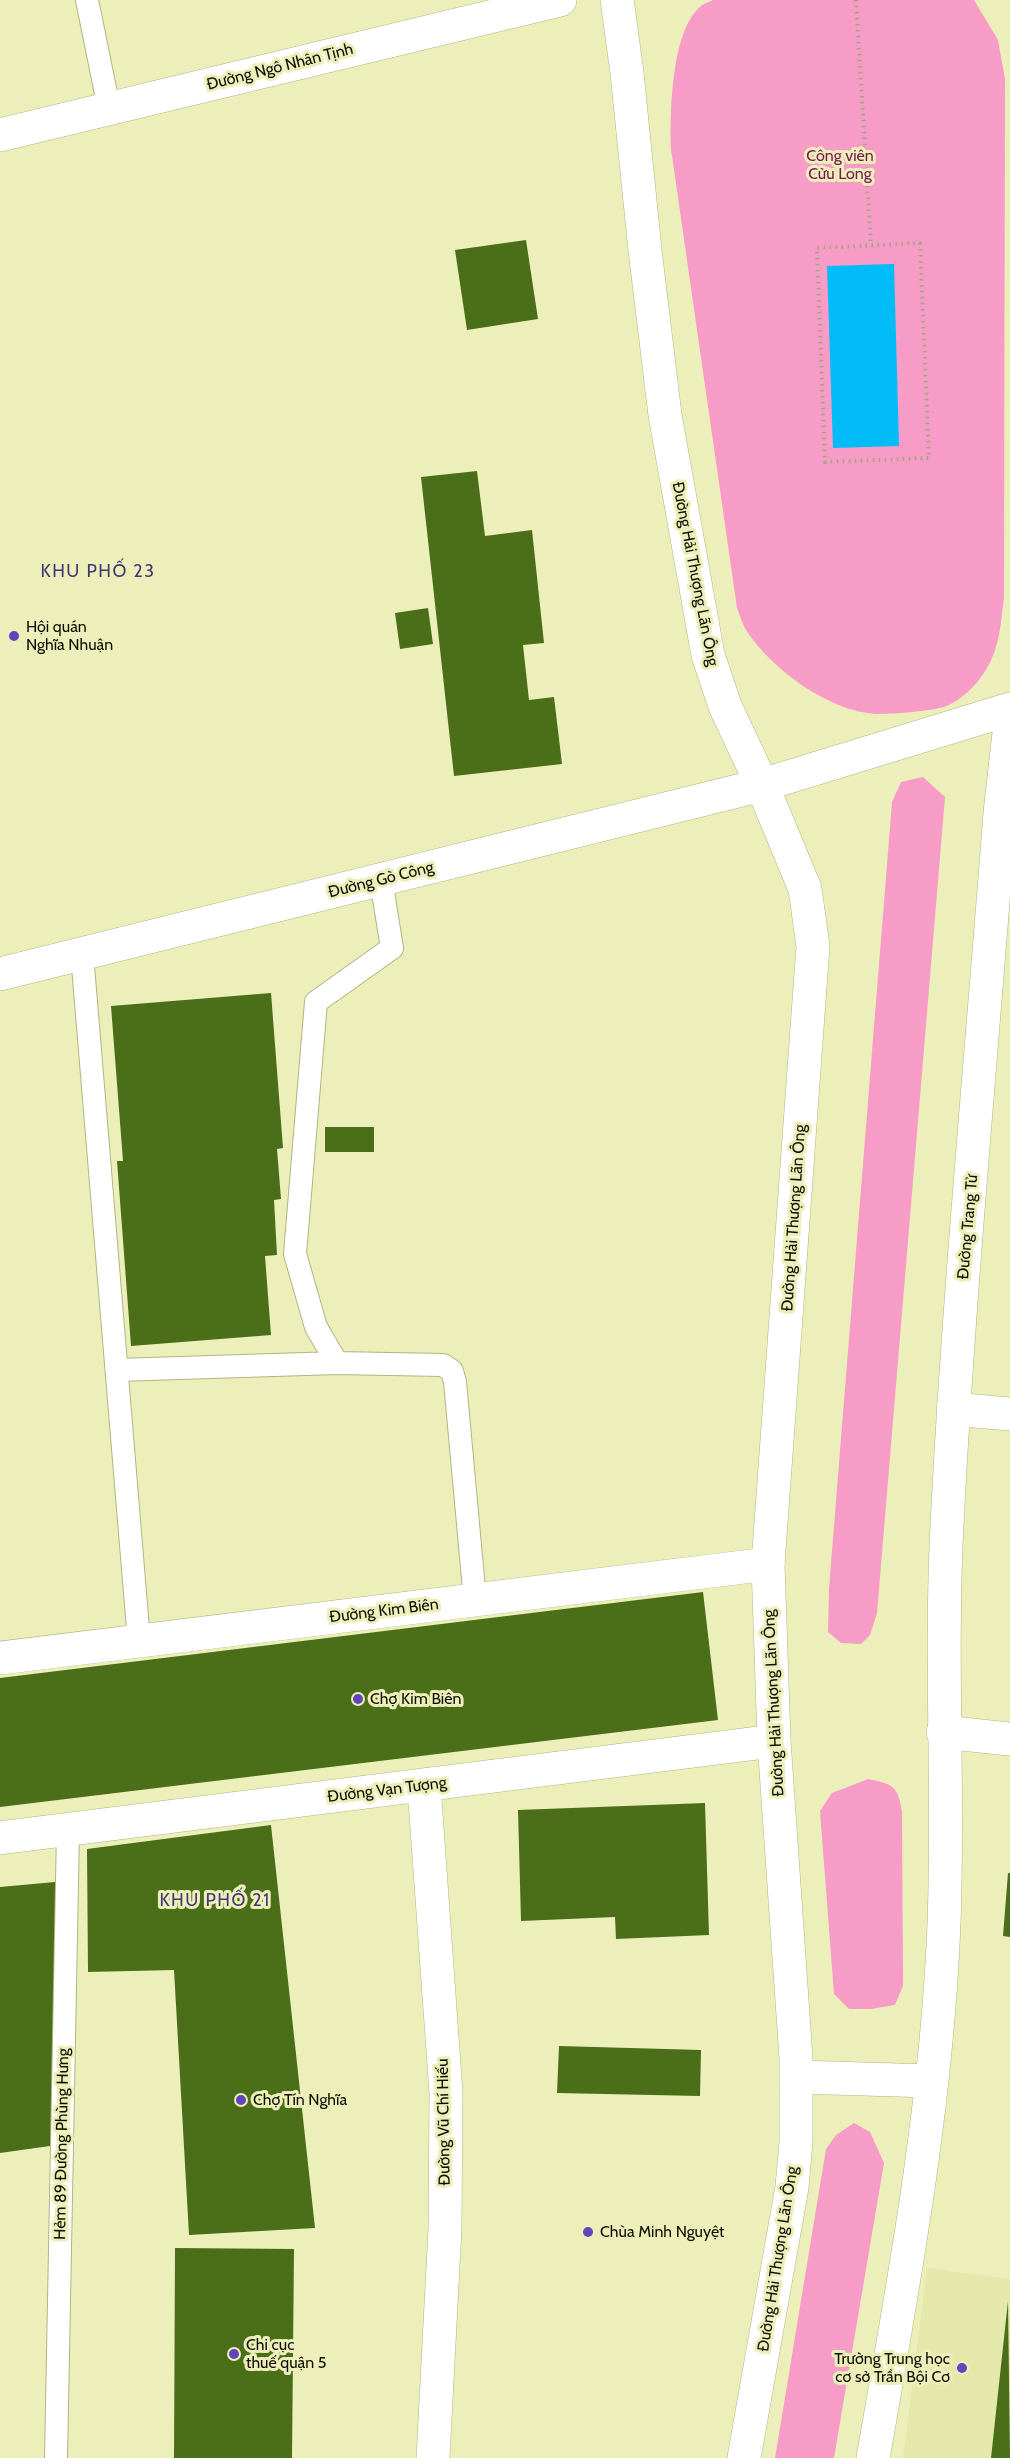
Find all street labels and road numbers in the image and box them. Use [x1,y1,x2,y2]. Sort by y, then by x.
street label: Đường Ngô Nhân Tịnh [205,40,355,94]
street label: Đường Hải Thượng Lãn Ông [668,480,722,668]
street label: Đường Gò Công [326,858,436,902]
street label: Đường Hải Thượng Lãn Ông [778,1124,810,1312]
street label: Đường Trang Tử [954,1174,982,1280]
street label: Đường Kim Biên [328,1595,440,1627]
street label: Đường Hải Thượng Lãn Ông [760,1609,788,1797]
street label: Đường Vạn Tượng [326,1773,448,1807]
street label: Hẻm 89 Đường Phùng Hưng [51,2048,73,2240]
street label: Đường Vũ Chí Hiếu [433,2058,455,2186]
street label: Đường Hải Thượng Lãn Ông [754,2165,802,2353]

